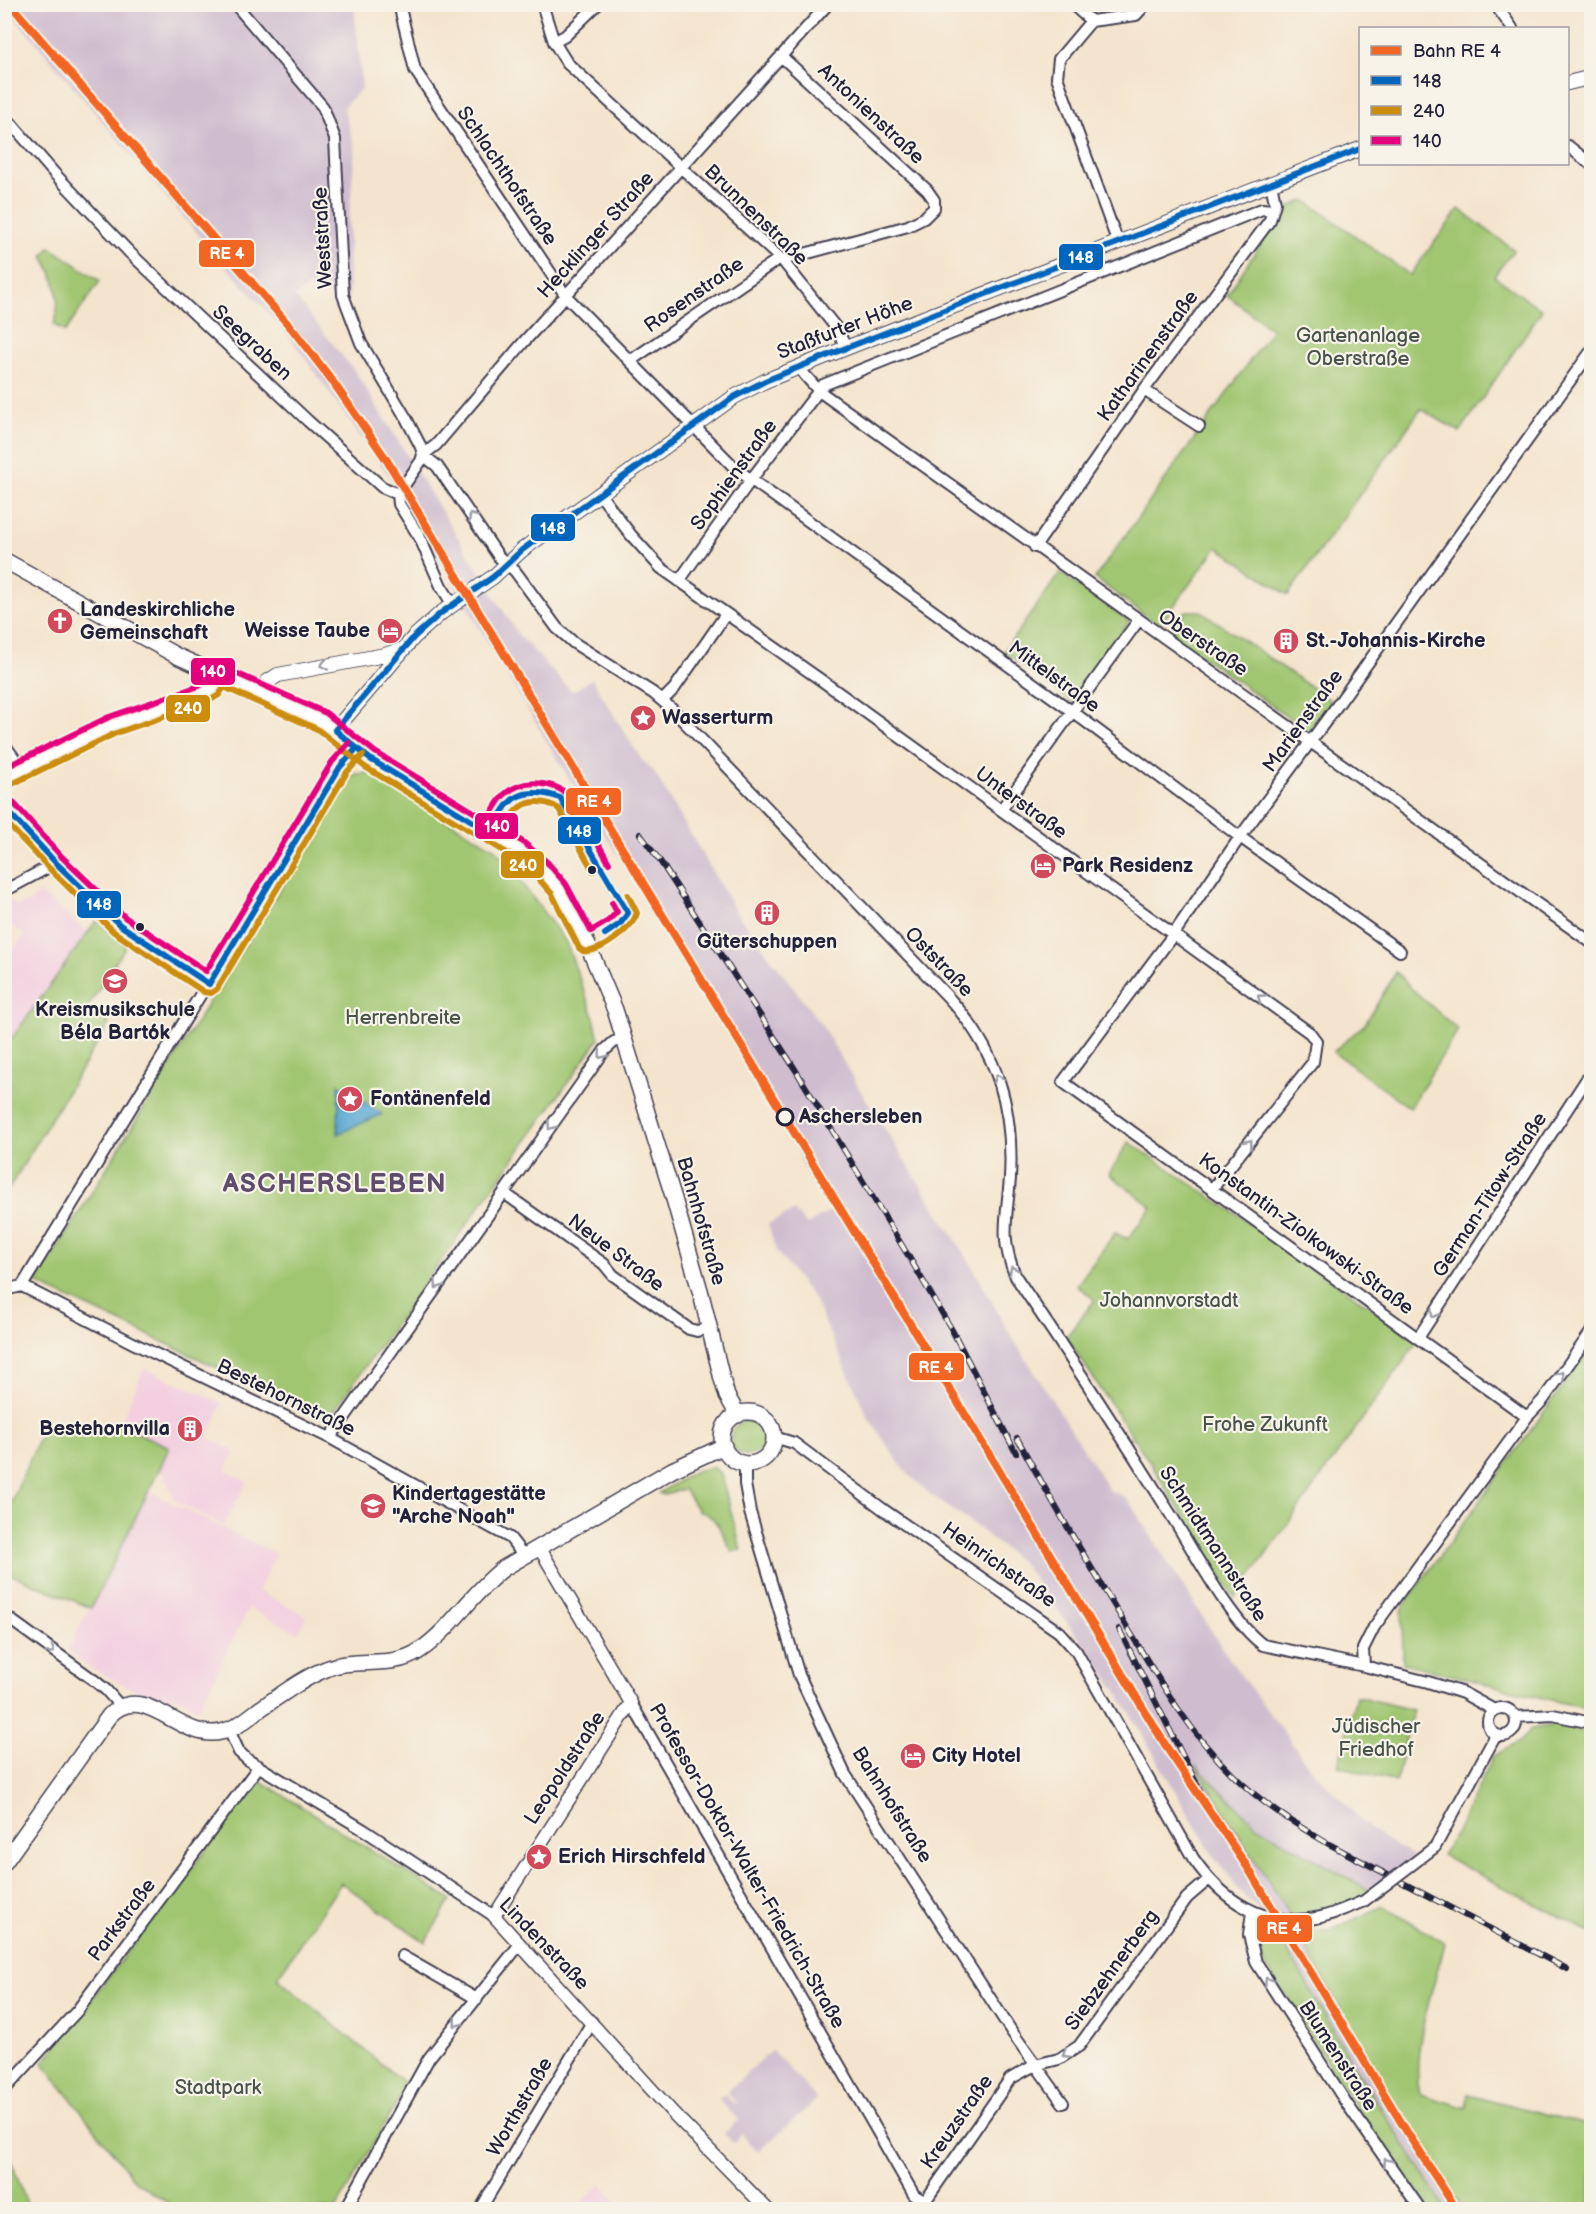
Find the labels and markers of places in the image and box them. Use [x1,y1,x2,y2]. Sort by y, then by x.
place label: Landeskirchliche Gemeinschaft [80,598,235,645]
church icon: Landeskirchliche Gemeinschaft [45,606,75,636]
hotel icon: Weisse Taube [375,616,405,646]
place label: Weisse Taube [244,619,370,643]
building icon: St.-Johannis-Kirche [1271,626,1301,656]
place label: St.-Johannis-Kirche [1306,629,1485,653]
place icon: Wasserturm [628,703,658,733]
place label: Wasserturm [662,706,773,730]
hotel icon: Park Residenz [1028,851,1058,881]
place label: Park Residenz [1062,854,1193,878]
unlabelled marker [586,864,598,876]
building icon: Güterschuppen [752,898,782,928]
unlabelled marker [134,921,146,933]
place label: Güterschuppen [697,930,837,954]
school or university icon: Kreismusikschule Béla Bartók [100,966,130,996]
place label: Kreismusikschule Béla Bartók [35,998,195,1045]
place icon: Fontänenfeld [335,1084,365,1114]
place label: Fontänenfeld [370,1087,491,1111]
place label: Aschersleben [798,1105,923,1129]
marker: Aschersleben [776,1108,794,1126]
building icon: Bestehornvilla [175,1414,205,1444]
place label: Bestehornvilla [39,1417,170,1441]
place label: Kindertagestätte "Arche Noah" [392,1482,546,1529]
school or university icon: Kindertagestätte "Arche Noah" [358,1491,388,1521]
hotel icon: City Hotel [898,1741,928,1771]
place label: City Hotel [932,1744,1021,1768]
place icon: Erich Hirschfeld [524,1842,554,1872]
place label: Erich Hirschfeld [558,1845,705,1869]

